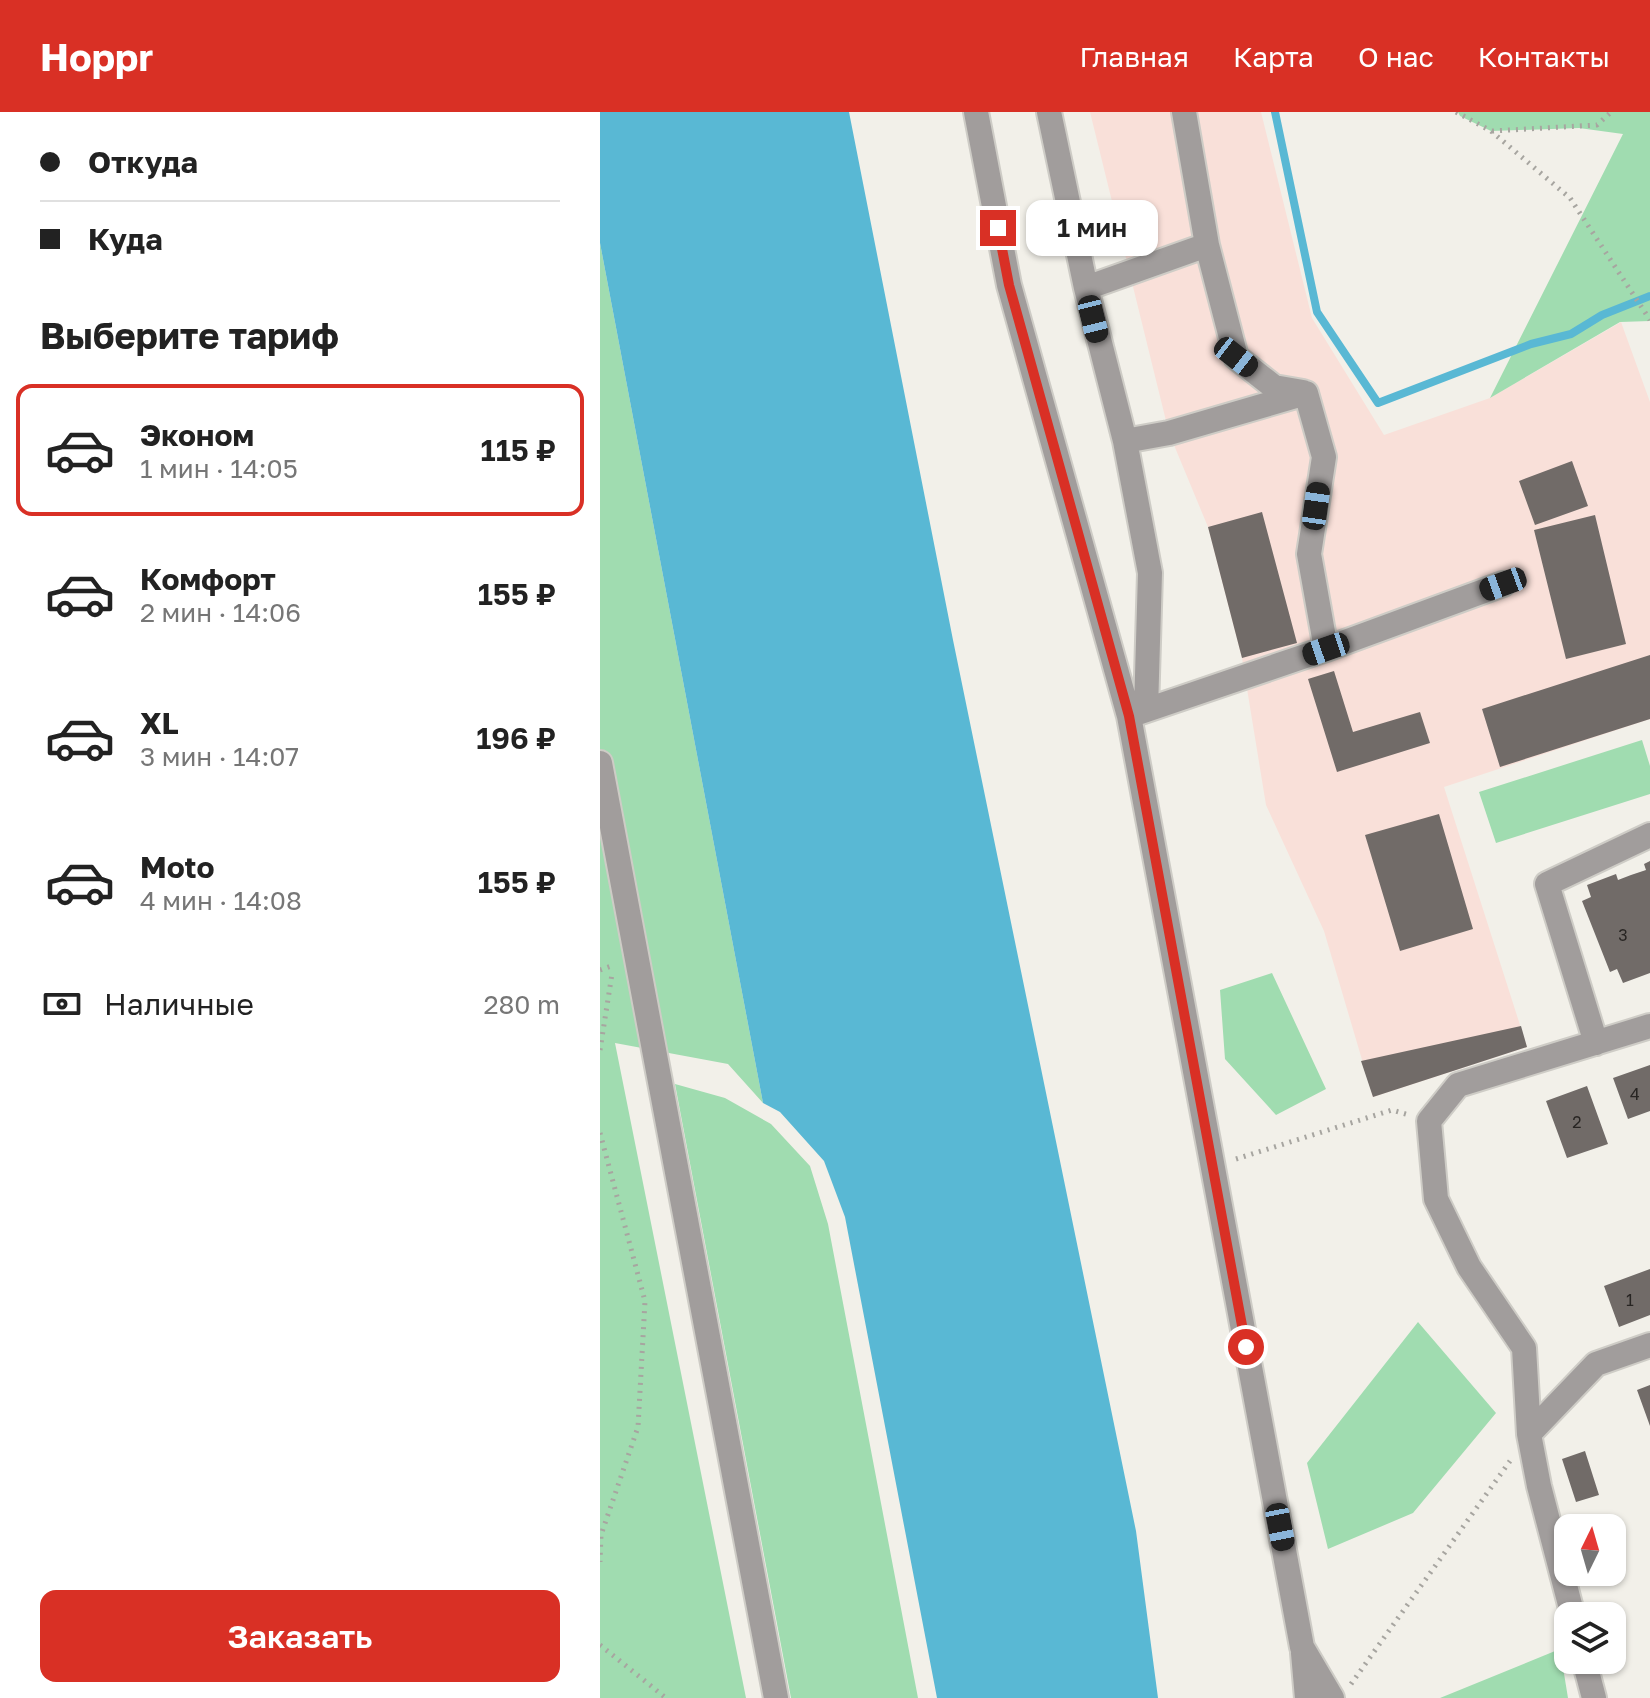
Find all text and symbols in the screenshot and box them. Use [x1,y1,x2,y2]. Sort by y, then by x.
text: Hoppr [40,34,153,79]
text: Главная [1079,40,1189,73]
text: Карта [1233,40,1314,73]
text: О нас [1358,40,1434,73]
text: Контакты [1478,40,1610,73]
text: Откуда [88,144,198,180]
callout: 1 мин [1026,200,1158,256]
route end [980,210,1016,246]
text: 1 мин [1057,212,1127,243]
text: Куда [88,221,163,257]
car [1076,293,1110,345]
text: Выберите тариф [40,314,339,357]
car [1210,333,1262,381]
icon: car [44,414,116,486]
text: Эконом [140,417,254,453]
text: 115 ₽ [481,432,556,468]
text: 1 мин · 14:05 [140,453,298,484]
car [1301,481,1331,531]
icon: car [44,558,116,630]
text: Комфорт [140,561,276,597]
car [1476,565,1530,603]
text: 155 ₽ [478,576,556,612]
text: 2 мин · 14:06 [140,597,301,628]
car [1299,630,1353,668]
icon: car [44,702,116,774]
text: XL [140,705,179,741]
text: 196 ₽ [476,720,556,756]
text: 3 мин · 14:07 [140,741,299,772]
icon: car [44,846,116,918]
text: Moto [140,849,215,885]
text: 155 ₽ [478,864,556,900]
text: 4 мин · 14:08 [140,885,302,916]
house number: 3 [1618,925,1628,945]
icon: cash [40,982,84,1026]
text: Наличные [104,986,254,1022]
text: 280 m [483,989,560,1020]
house number: 4 [1630,1084,1640,1104]
house number: 2 [1572,1112,1582,1132]
house number: 1 [1626,1290,1634,1310]
route start [1228,1329,1264,1365]
car [1264,1501,1296,1553]
north arrow [1554,1514,1626,1586]
map controls [1554,1514,1626,1674]
button: Заказать [40,1590,560,1682]
button: layers [1554,1602,1626,1674]

